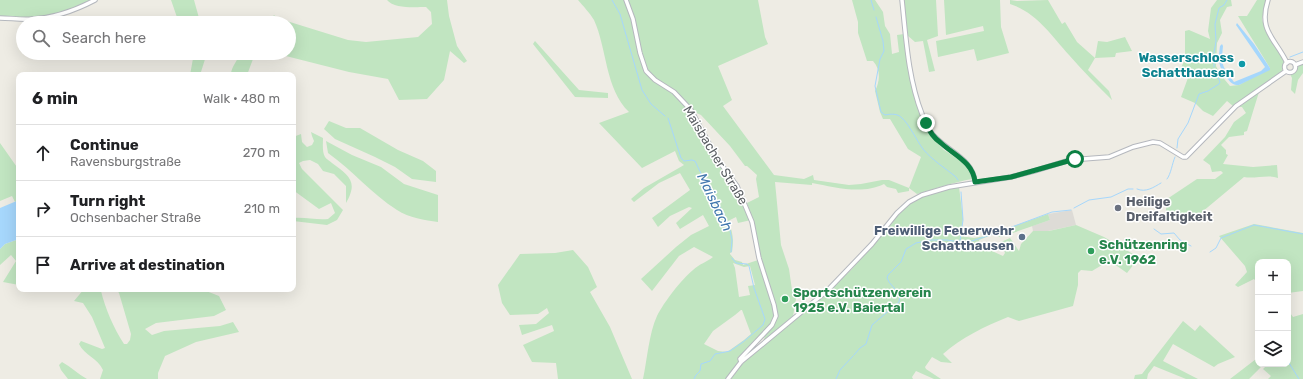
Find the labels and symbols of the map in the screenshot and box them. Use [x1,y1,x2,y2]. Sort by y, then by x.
place label: Wasserschloss Schatthausen [1138,50,1234,80]
marker: Wasserschloss Schatthausen [1237,59,1247,69]
street label: Maisbacher Straße [680,103,752,207]
route end [917,114,935,132]
route start [1066,150,1084,168]
water label: Maisbach [694,170,736,234]
place label: Heilige Dreifaltigkeit [1126,194,1213,224]
marker: Heilige Dreifaltigkeit [1113,203,1123,213]
place label: Freiwillige Feuerwehr Schatthausen [874,223,1014,253]
marker: Freiwillige Feuerwehr Schatthausen [1017,232,1027,242]
place label: Schützenring e.V. 1962 [1099,237,1188,267]
marker: Schützenring e.V. 1962 [1086,246,1096,256]
place label: Sportschützenverein 1925 e.V. Baiertal [793,285,931,315]
marker: Sportschützenverein 1925 e.V. Baiertal [780,294,790,304]

